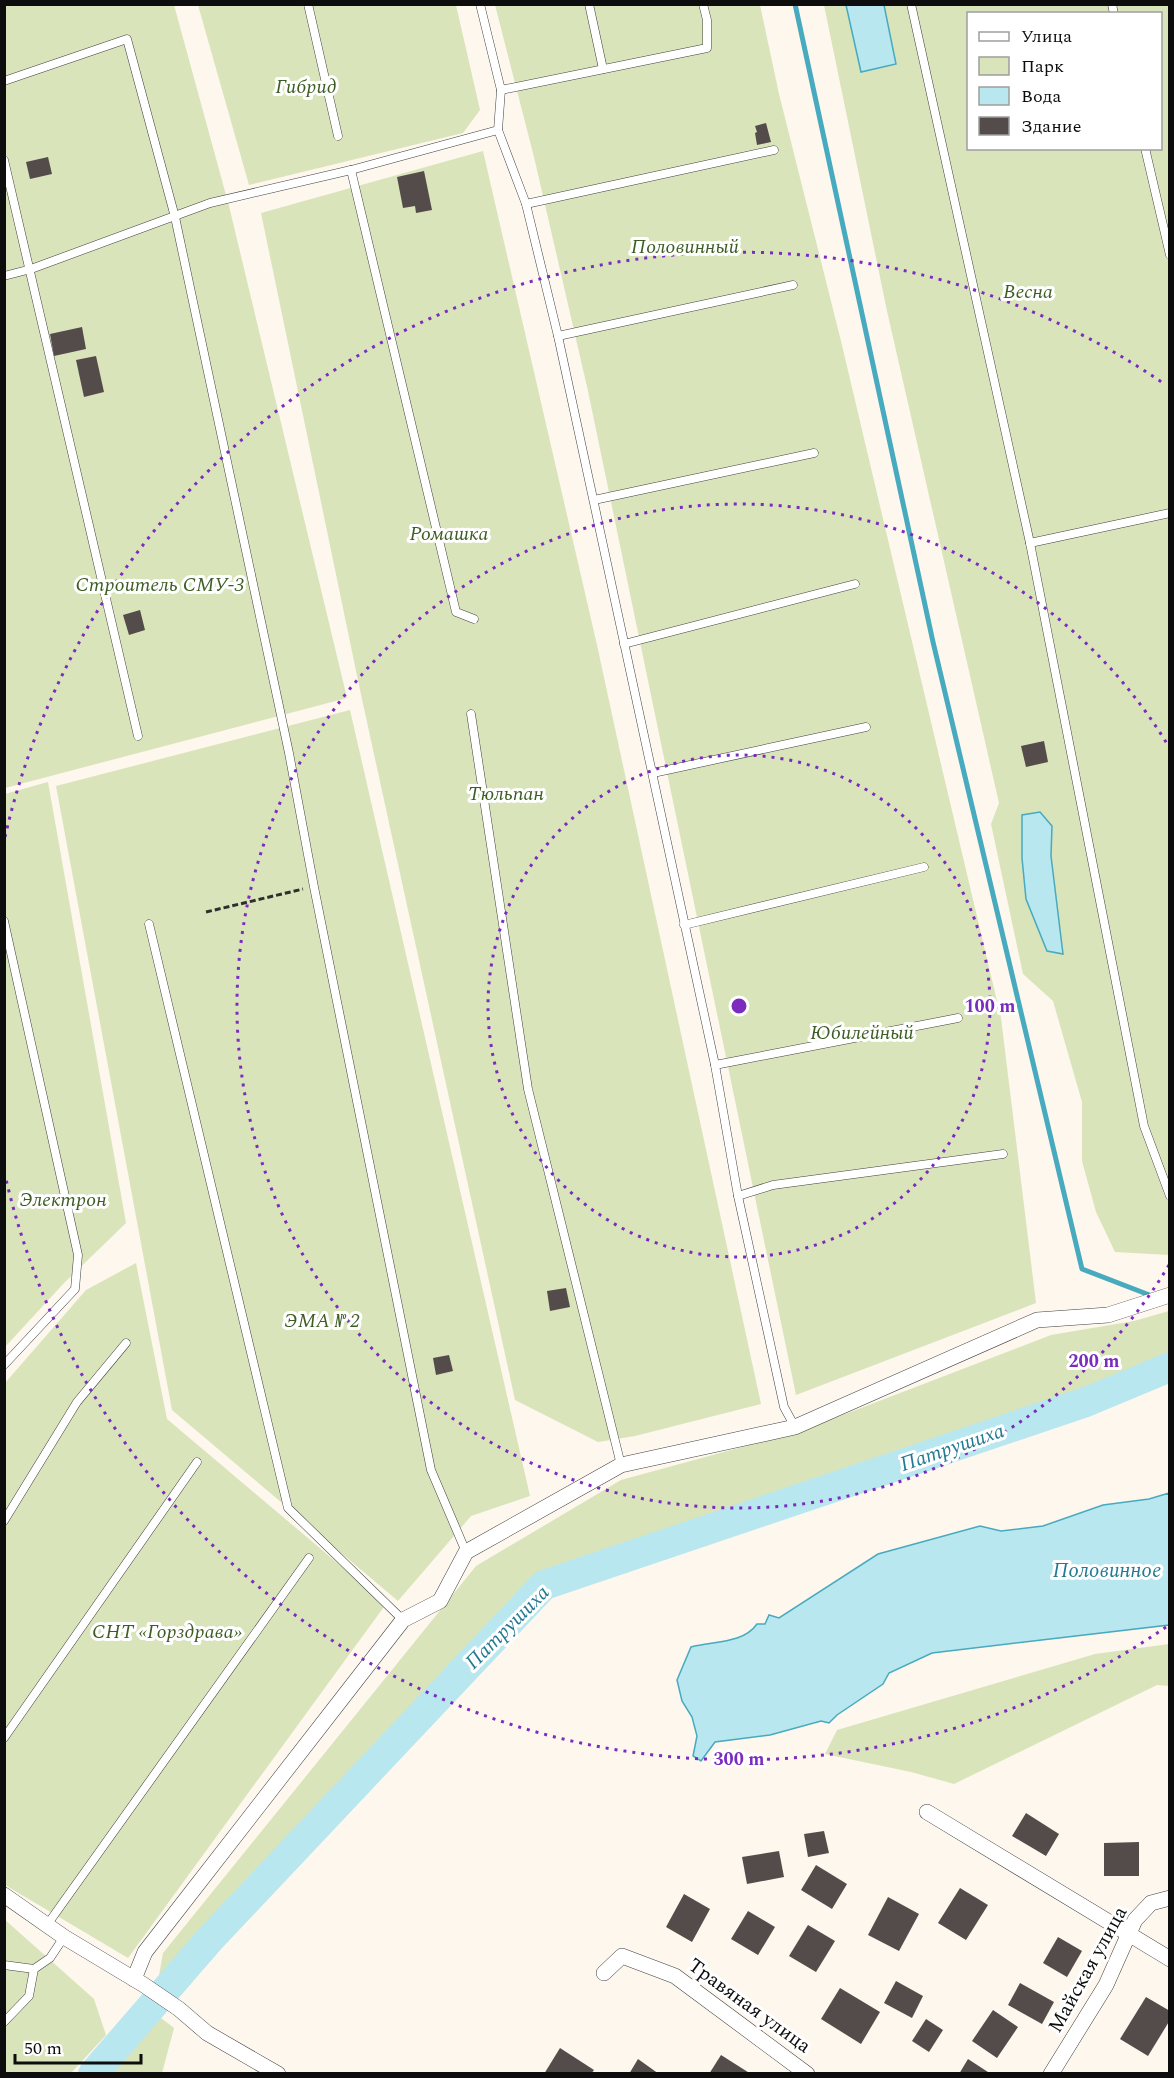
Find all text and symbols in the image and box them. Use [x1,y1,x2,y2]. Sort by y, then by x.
legend [967,12,1162,150]
text: Улица [1021,23,1072,50]
text: Парк [1021,53,1064,80]
park label: Гибрид [275,72,337,102]
text: Вода [1021,83,1061,110]
text: Здание [1021,113,1081,140]
park label: Половинный [631,232,740,262]
park label: Весна [1003,277,1053,307]
park label: Ромашка [410,519,488,549]
park label: Строитель СМУ-3 [76,570,244,600]
park label: Тюльпан [468,779,545,809]
text: 100 m [964,993,1016,1020]
centre of rings [729,996,749,1016]
park label: Юбилейный [810,1018,914,1048]
park label: Электрон [19,1185,107,1215]
park label: ЭМА № 2 [284,1306,360,1336]
text: 200 m [1068,1348,1120,1375]
water label: Патрушиха [896,1415,1009,1481]
water label: Половинное [1053,1555,1161,1587]
water label: Патрушиха [458,1578,558,1677]
park label: СНТ «Горздрава» [92,1617,243,1647]
text: 300 m [713,1746,765,1773]
street label: Майская улица [1041,1900,1135,2038]
street label: Травяная улица [682,1951,817,2061]
scale bar [15,2027,141,2065]
text: 50 m [24,2035,62,2062]

